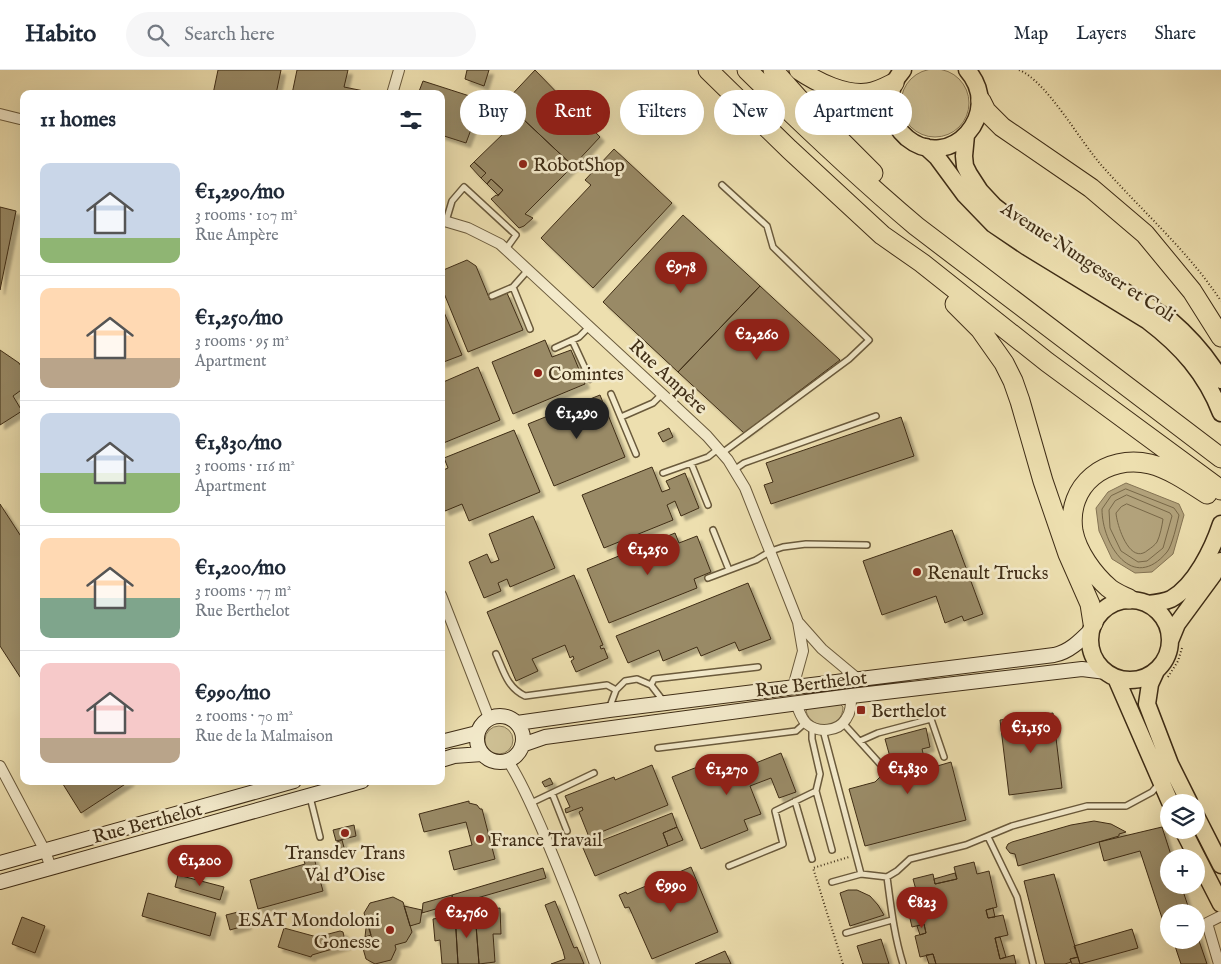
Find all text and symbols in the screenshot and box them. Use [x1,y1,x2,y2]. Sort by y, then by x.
search box [126,12,476,57]
text: Habito [25,19,96,50]
icon: search [144,21,172,49]
text: Search here [184,23,275,47]
text: Map [1014,23,1048,46]
text: Layers [1076,23,1127,46]
text: Share [1155,23,1196,46]
chip: Buy [460,90,526,135]
chip: Rent [536,90,610,135]
chip: Filters [620,90,704,135]
chip: New [714,90,785,135]
chip: Apartment [795,90,912,135]
icon: filters [397,106,425,134]
text: 11 homes [40,107,116,134]
place label: RobotShop [533,154,625,178]
marker: RobotShop [517,158,529,170]
text: €1,290/mo [195,179,285,206]
icon: home [80,183,140,243]
street label: Avenue Nungesser et Coli [995,197,1180,328]
text: 3 rooms · 107 m² [195,206,298,226]
text: Rue Ampère [195,226,279,246]
pin: €978 [651,252,711,294]
text: €978 [666,258,696,278]
text: €1,250/mo [195,305,283,332]
icon: home [80,308,140,368]
pin: €2,260 [716,318,798,361]
text: €2,260 [735,325,779,345]
text: 3 rooms · 95 m² [195,332,289,352]
street label: Rue Ampère [623,335,712,420]
text: Apartment [195,352,266,372]
place label: Comintes [548,363,624,387]
marker: Comintes [532,367,544,379]
pin: €1,290 [536,398,618,440]
text: €1,290 [556,404,598,424]
text: €1,830/mo [195,430,282,457]
icon: home [80,433,140,493]
text: 3 rooms · 116 m² [195,457,295,477]
text: Apartment [195,477,266,497]
pin: €1,250 [607,534,689,576]
text: €1,250 [628,540,668,560]
text: €1,200/mo [195,555,286,582]
icon: home [80,558,140,618]
place label: Renault Trucks [927,562,1048,586]
marker: Renault Trucks [911,566,923,578]
text: 3 rooms · 77 m² [195,582,291,602]
text: Rue Berthelot [195,602,290,622]
street label: Rue Berthelot [754,666,869,704]
text: €990/mo [195,680,271,707]
icon: home [80,683,140,743]
place label: Berthelot [871,700,947,724]
marker: Berthelot [855,704,867,716]
text: 2 rooms · 70 m² [195,707,293,727]
pin: €1,150 [990,712,1072,754]
text: €1,150 [1011,718,1051,738]
text: Rue de la Malmaison [195,727,333,747]
pin: €1,830 [867,752,949,795]
pin: €1,270 [686,754,768,796]
text: €1,830 [888,759,928,779]
text: €1,270 [706,760,748,780]
map controls [1160,794,1205,949]
button: layers [1160,794,1205,839]
street label: Rue Berthelot [90,798,205,850]
marker: Transdev Trans Val d'Oise [339,827,351,839]
place label: France Travail [490,829,603,853]
marker: France Travail [474,833,486,845]
place label: Transdev Trans Val d'Oise [285,842,405,888]
pin: €1,200 [159,844,241,887]
button: + [1160,849,1205,894]
text: €1,200 [179,851,221,871]
pin: €990 [641,870,701,913]
text: €990 [655,877,687,897]
pin: €823 [892,886,952,929]
text: €823 [907,893,937,913]
pin: €2,760 [426,896,508,939]
text: €2,760 [446,903,488,923]
button: − [1160,904,1205,949]
place label: ESAT Mondoloni Gonesse [238,909,380,955]
marker: ESAT Mondoloni Gonesse [384,924,396,936]

